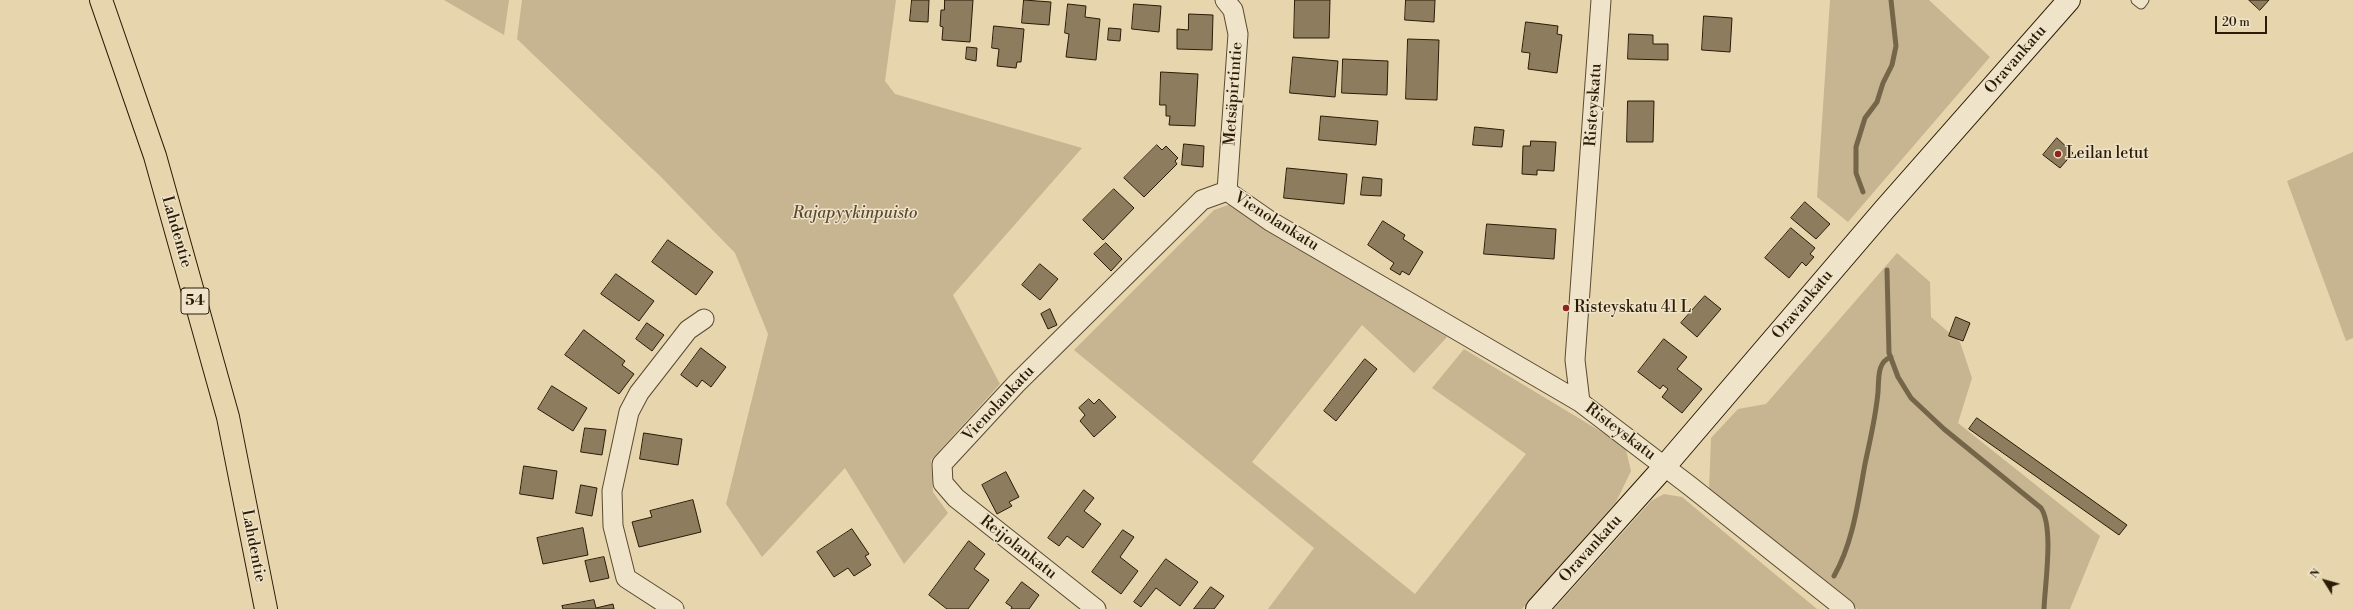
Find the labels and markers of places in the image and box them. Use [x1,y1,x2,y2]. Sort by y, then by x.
place label: Leilan letut [2066,144,2149,164]
marker: Leilan letut [2053,149,2063,159]
place label: Risteyskatu 41 L [1574,298,1691,318]
marker: Risteyskatu 41 L [1561,303,1571,313]

